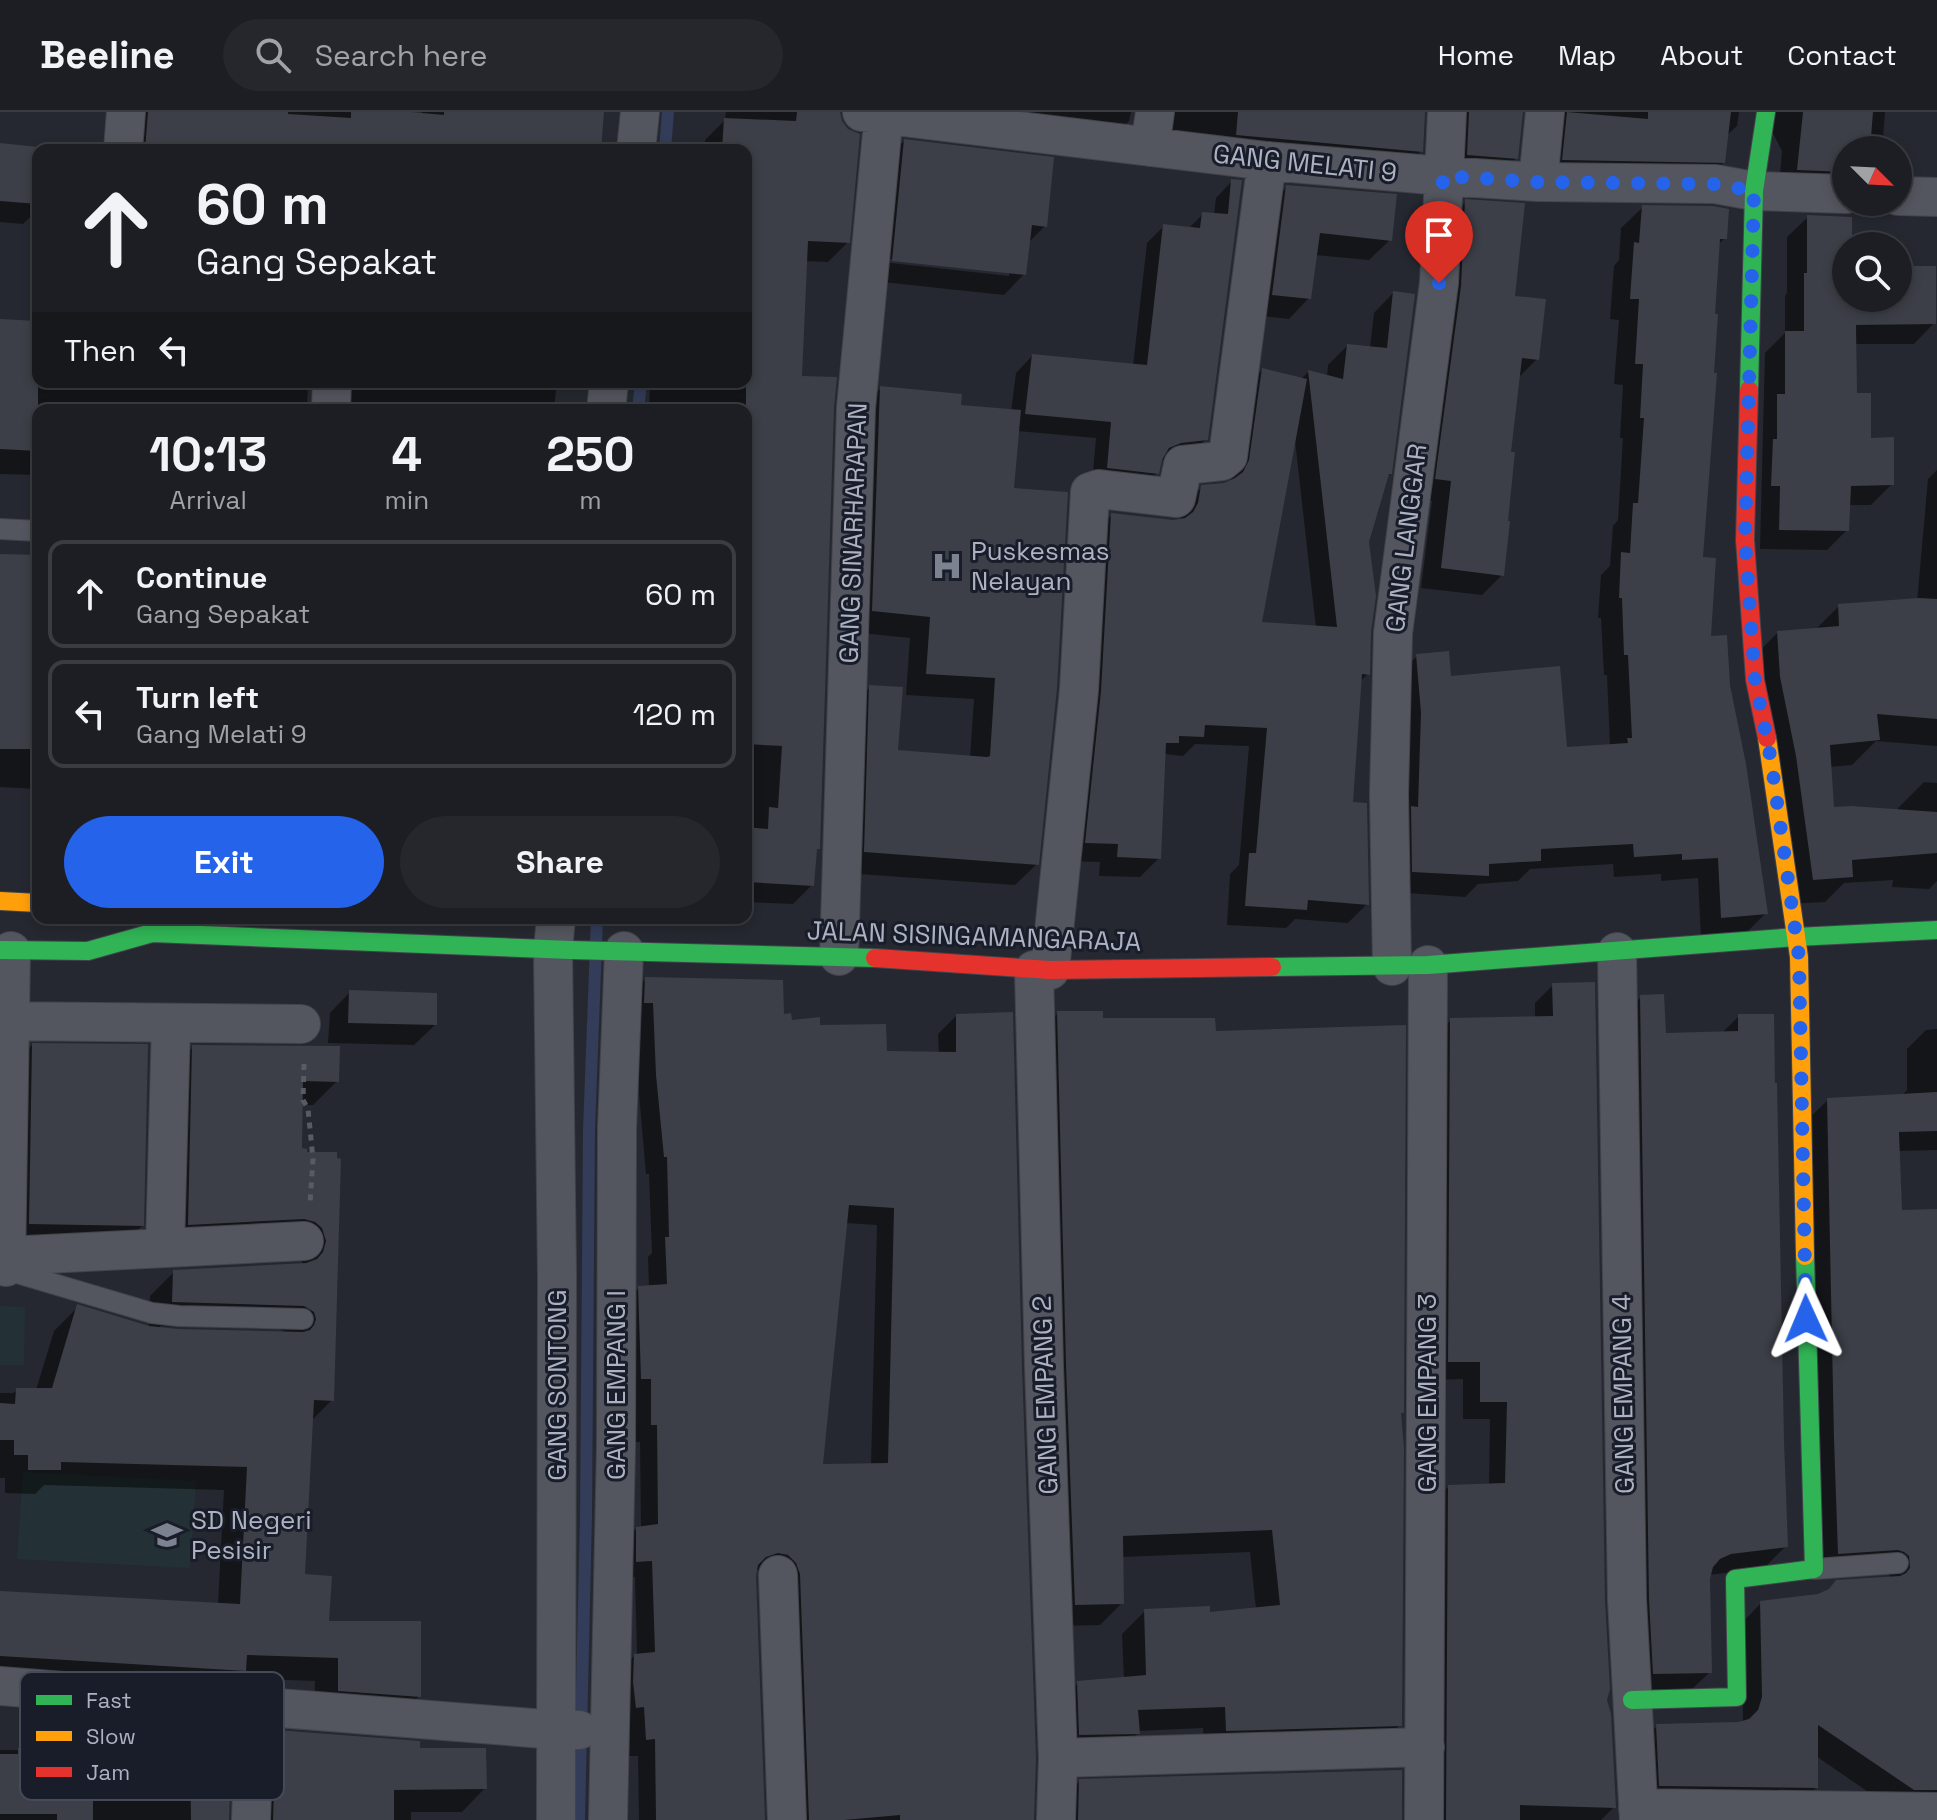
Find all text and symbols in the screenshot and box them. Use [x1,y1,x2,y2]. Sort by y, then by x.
search box [223,19,783,91]
text: Beeline [40,31,175,79]
icon: search [251,33,295,77]
text: Search here [315,36,488,75]
text: Home [1438,37,1514,73]
text: Map [1558,37,1616,73]
text: About [1660,37,1743,73]
text: Contact [1787,37,1897,73]
street label: GANG MELATI 9 [1211,136,1399,190]
north arrow [1832,136,1912,216]
map controls [1832,136,1912,312]
text: 60 m [196,169,329,240]
icon: ahead [64,176,168,280]
pin [1405,201,1473,283]
icon: arrive [1417,213,1461,257]
button: search [1832,232,1912,312]
text: Gang Sepakat [196,239,437,285]
icon: left [152,328,196,372]
text: Then [64,331,136,370]
street label: GANG SINARHARAPAN [831,402,875,664]
text: 10:13 [149,424,267,485]
text: 4 [391,424,422,485]
text: 250 [546,424,635,485]
street label: GANG LANGGAR [1378,442,1434,634]
text: Arrival [170,483,247,517]
text: min [384,483,429,517]
text: m [579,483,602,517]
place label: Puskesmas Nelayan [971,534,1110,598]
hospital icon: Puskesmas Nelayan [930,549,964,583]
text: Continue [136,558,267,597]
icon: ahead [68,572,112,616]
text: 60 m [645,575,716,614]
text: Gang Sepakat [136,597,310,631]
text: Turn left [136,678,259,717]
icon: left [68,692,112,736]
text: 120 m [633,695,716,734]
text: Gang Melati 9 [136,717,307,751]
button: Exit [64,816,384,908]
button: Share [400,816,720,908]
street label: JALAN SISINGAMANGARAJA [806,913,1142,959]
position arrow [1764,1277,1848,1361]
street label: GANG SONTONG [540,1289,574,1481]
street label: GANG EMPANG I [599,1290,633,1480]
street label: GANG EMPANG 3 [1410,1293,1444,1493]
street label: GANG EMPANG 4 [1604,1294,1642,1494]
street label: GANG EMPANG 2 [1025,1295,1065,1495]
place label: SD Negeri Pesisir [191,1503,312,1567]
school or university icon: SD Negeri Pesisir [150,1518,184,1552]
legend [20,1672,284,1800]
text: Fast [86,1686,132,1714]
text: Slow [86,1722,136,1750]
text: Jam [86,1758,130,1786]

